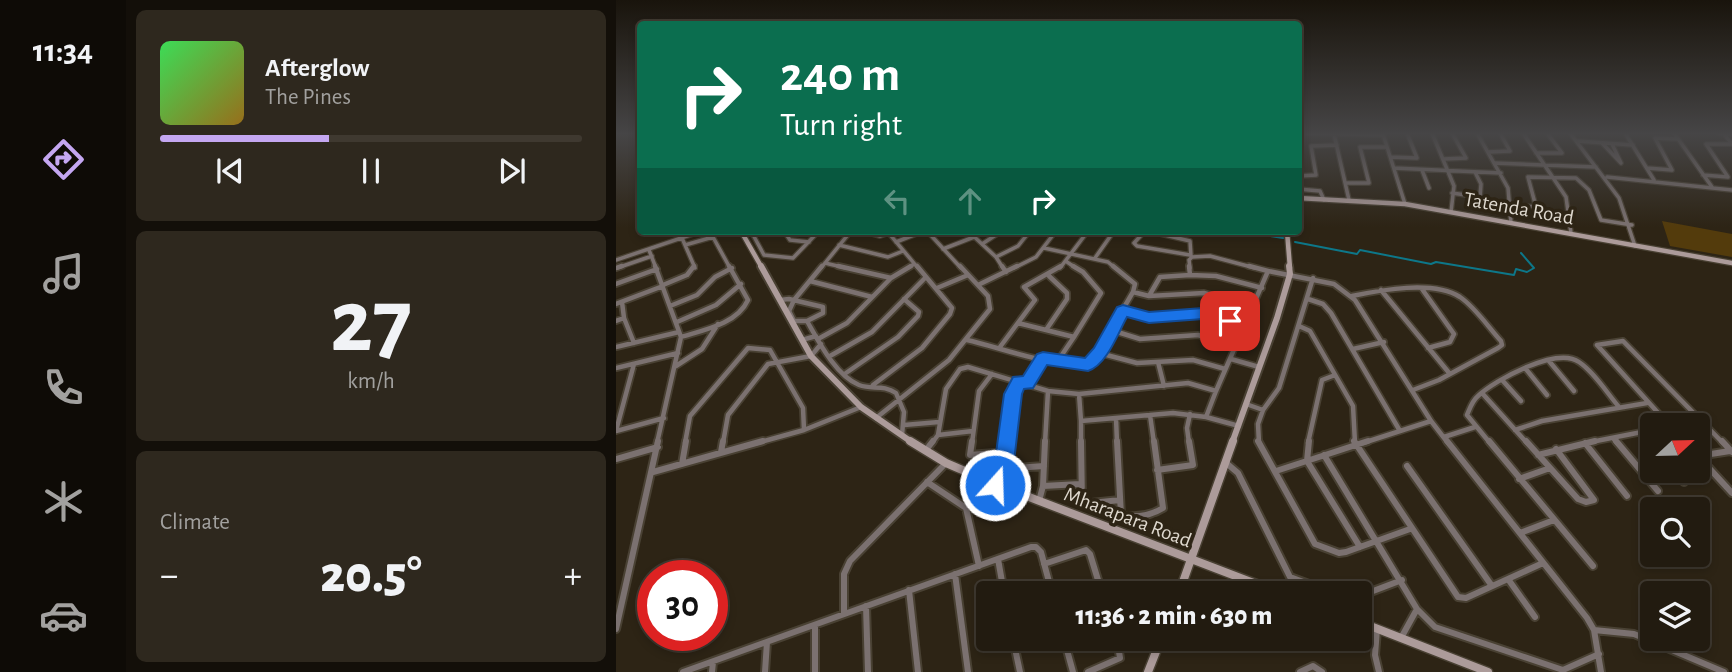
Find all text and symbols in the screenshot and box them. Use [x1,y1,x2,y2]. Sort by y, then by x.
text: 11:34 [33,35,93,67]
icon: right [665,49,756,140]
text: 240 m [780,51,900,100]
text: Afterglow [265,55,369,81]
text: The Pines [265,86,351,109]
text: Turn right [780,109,902,141]
icon: directions [39,135,88,184]
icon: previous [211,152,249,190]
icon: pause [352,152,390,190]
icon: next [493,152,531,190]
icon: left [878,182,916,220]
icon: ahead [951,182,989,220]
icon: right [1024,182,1062,220]
street label: Tatenda Road [1462,188,1576,229]
icon: music [39,249,88,298]
text: 27 [330,277,412,368]
pin [1200,291,1260,351]
icon: arrive [1211,302,1249,340]
icon: phone [39,363,88,412]
text: km/h [347,370,395,393]
north arrow [1640,413,1710,483]
map controls [1640,413,1710,651]
position arrow [958,448,1032,522]
icon: climate [39,477,88,526]
street label: Mharapara Road [1061,483,1195,551]
button: search [1640,497,1710,567]
text: Climate [160,511,230,534]
text: 20.5° [320,549,422,601]
text: − [160,557,178,595]
text: + [564,557,582,595]
speed limit sign: 30 [637,560,728,651]
button: layers [1640,581,1710,651]
icon: car [39,591,88,640]
text: 11:36 · 2 min · 630 m [1076,603,1272,629]

